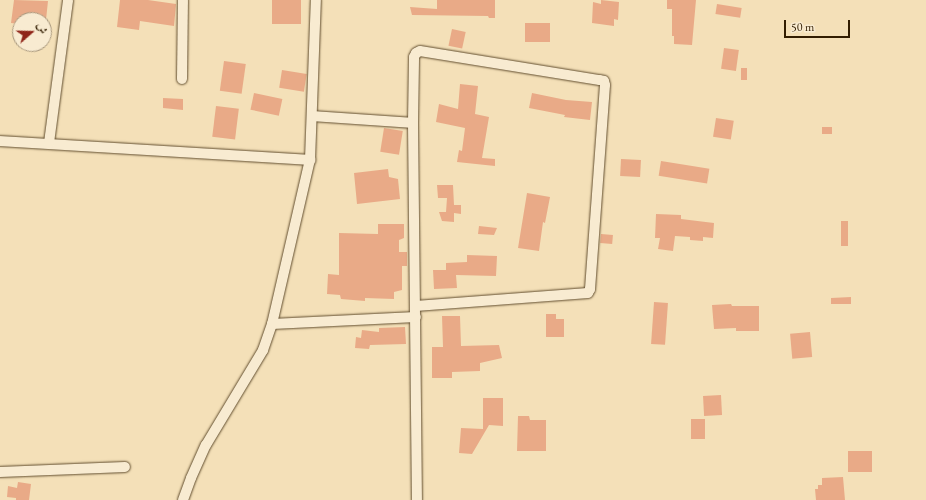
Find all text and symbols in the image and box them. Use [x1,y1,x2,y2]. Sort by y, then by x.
north arrow [12,12,52,52]
scale bar [786,12,852,38]
text: 50 m [791,19,814,35]
text: ش [34,21,51,36]

